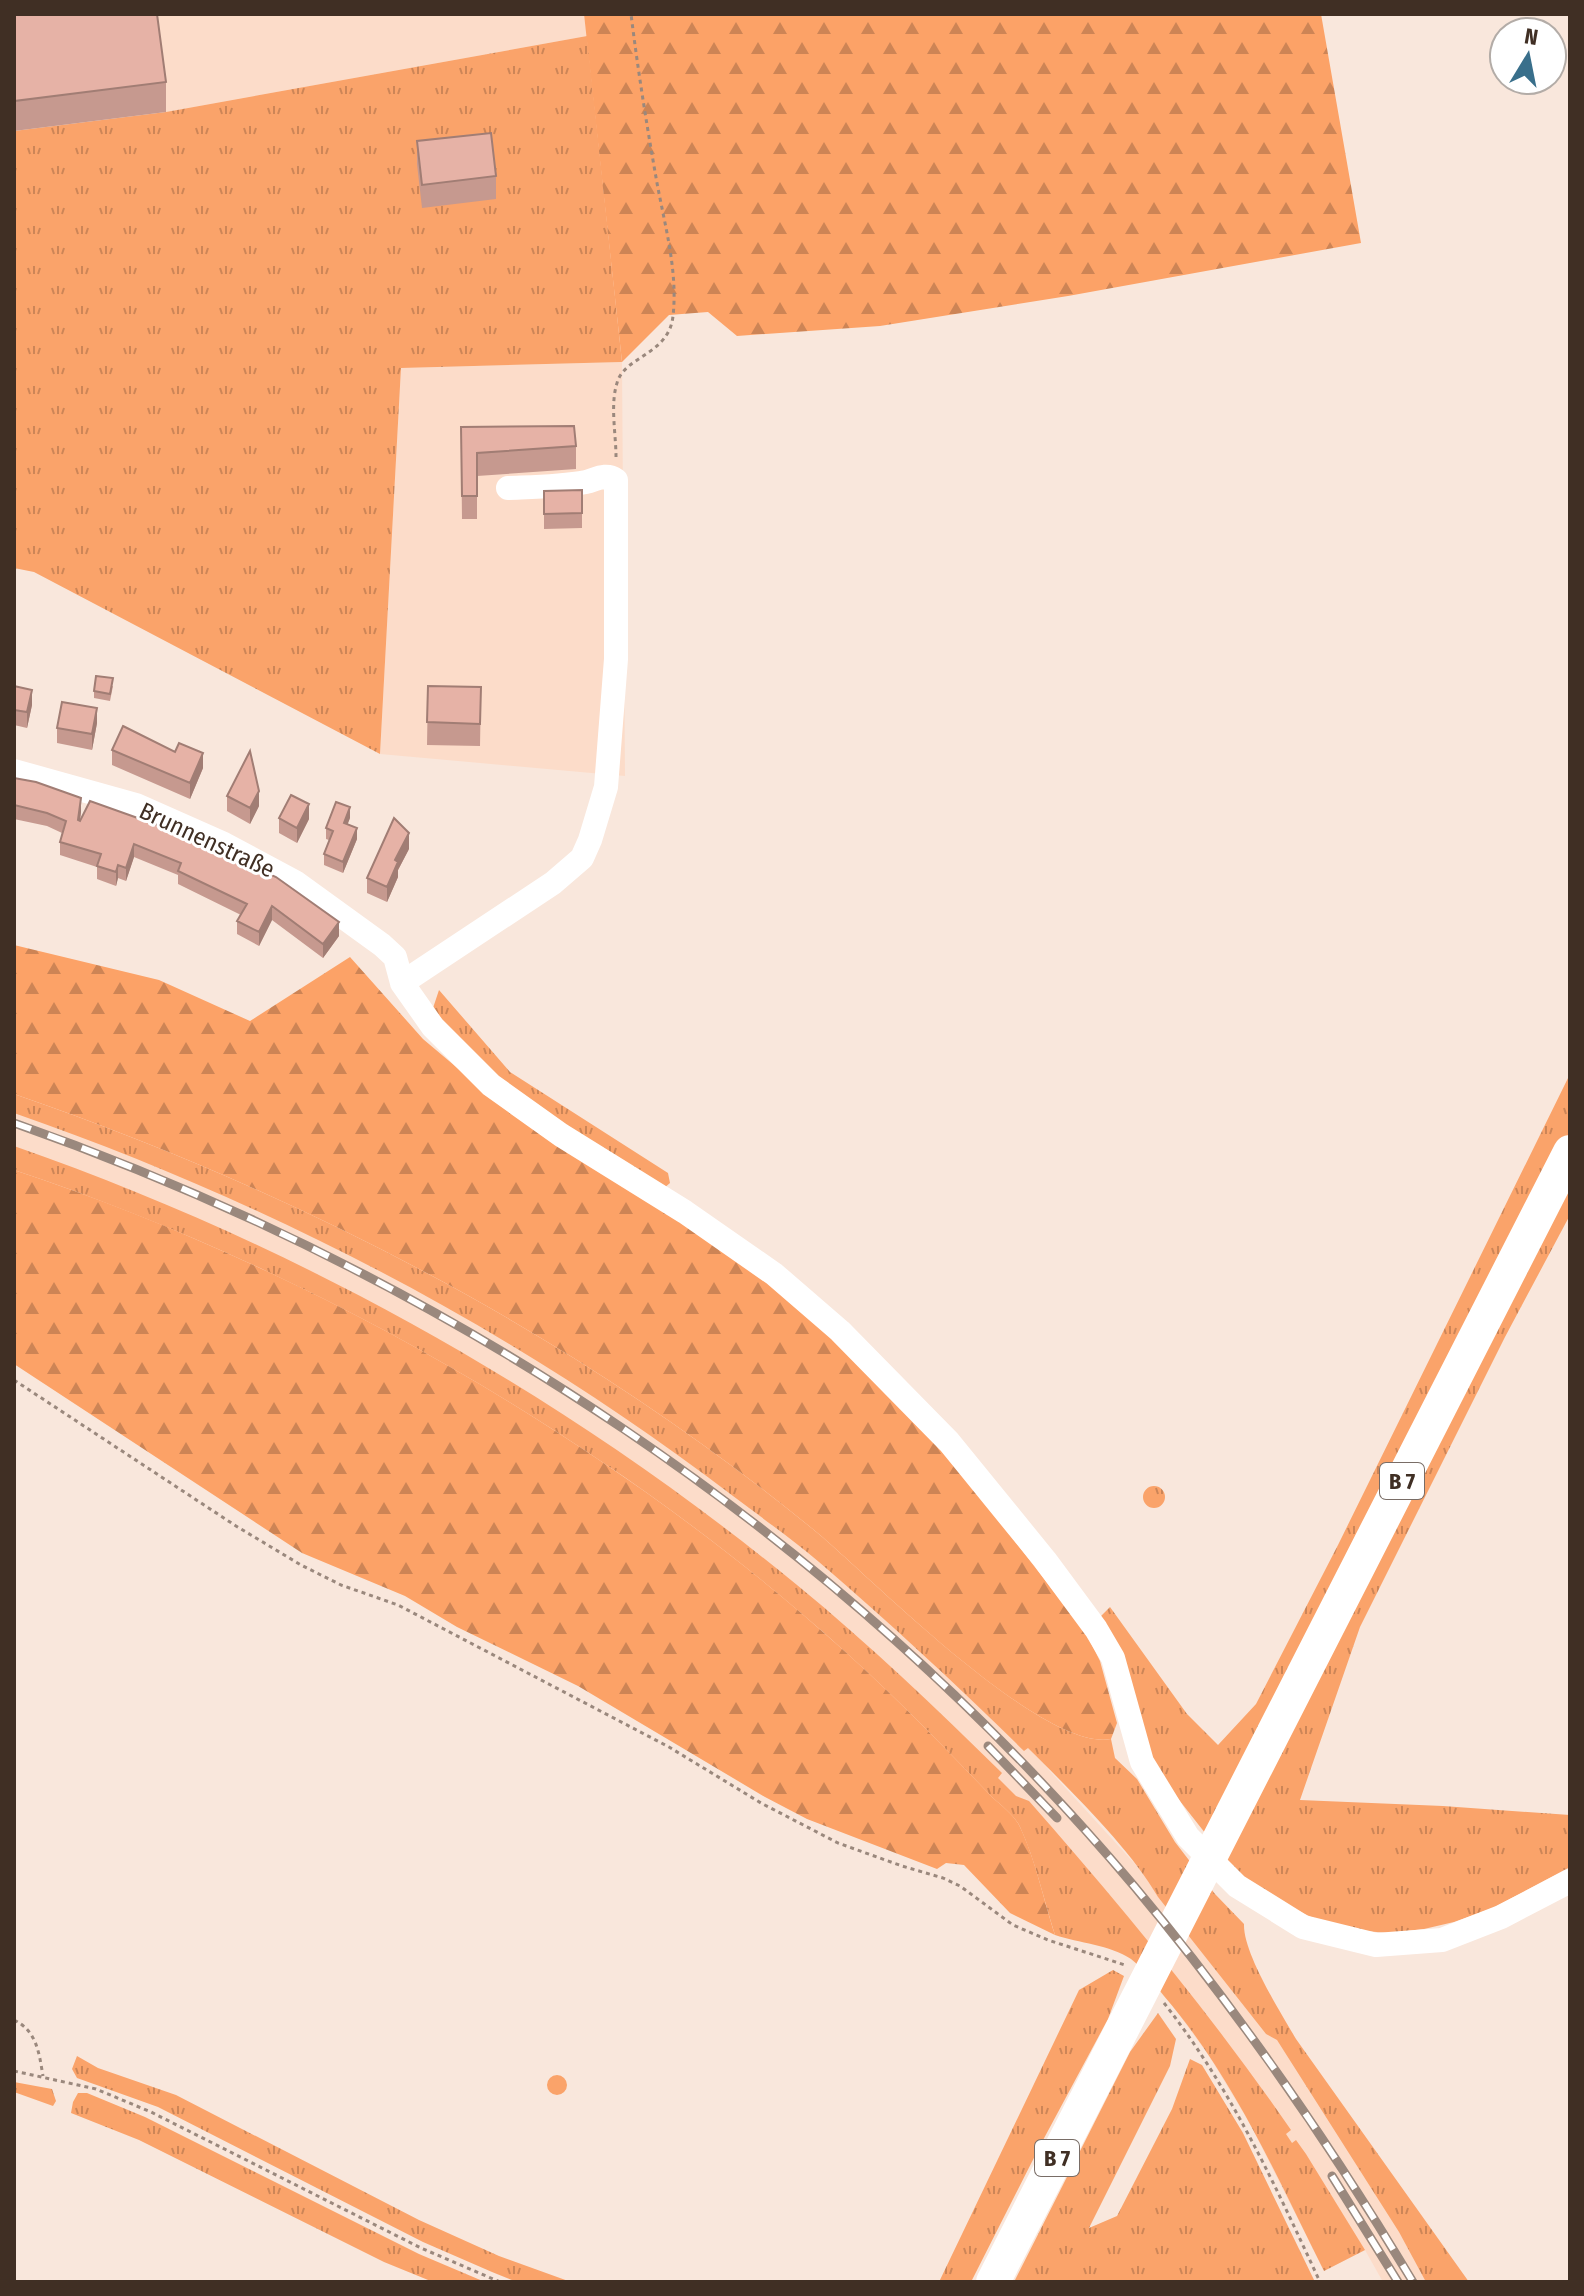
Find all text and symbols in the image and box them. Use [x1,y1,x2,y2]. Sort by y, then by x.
north arrow [1488,16,1568,96]
text: N [1523,22,1540,51]
street label: Brunnenstraße [135,796,279,884]
road number: B 7 [1380,1463,1424,1499]
road number: B 7 [1035,2140,1079,2176]

